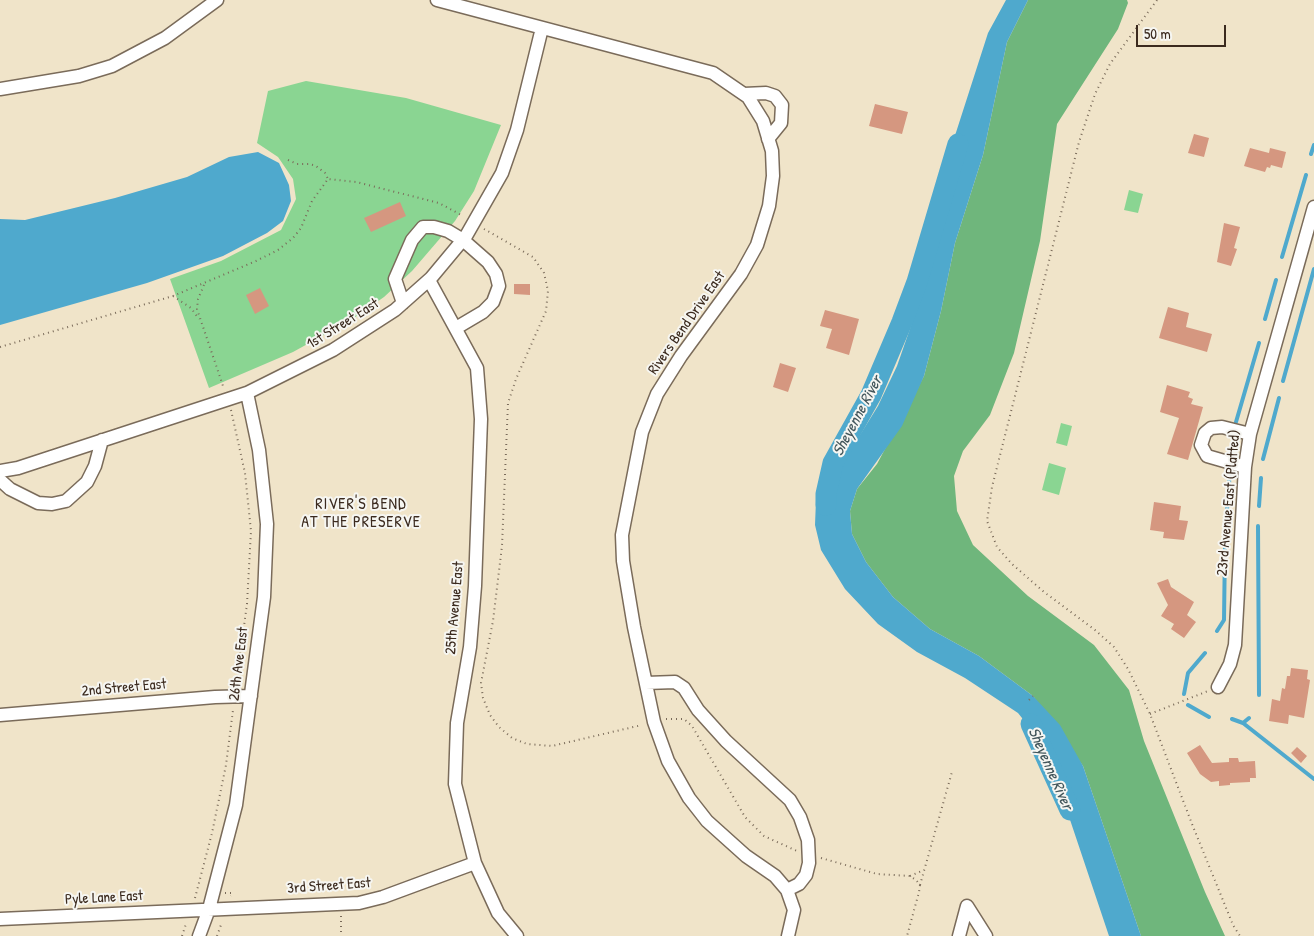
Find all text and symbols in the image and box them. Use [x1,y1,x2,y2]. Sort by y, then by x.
scale bar [1139,15,1229,47]
text: 50 m [1144,23,1171,44]
street label: Rivers Bend Drive East [645,268,729,378]
street label: 1st Street East [304,295,382,353]
water label: Sheyenne River [829,373,887,459]
street label: 23rd Avenue East (Platted) [1214,429,1244,577]
district label: RIVER'S BEND AT THE PRESERVE [299,495,423,533]
street label: 25th Avenue East [442,561,468,655]
street label: 26th Ave East [226,626,252,702]
street label: 2nd Street East [81,675,167,701]
water label: Sheyenne River [1023,725,1077,813]
street label: 3rd Street East [287,874,371,898]
street label: Pyle Lane East [65,887,143,909]

